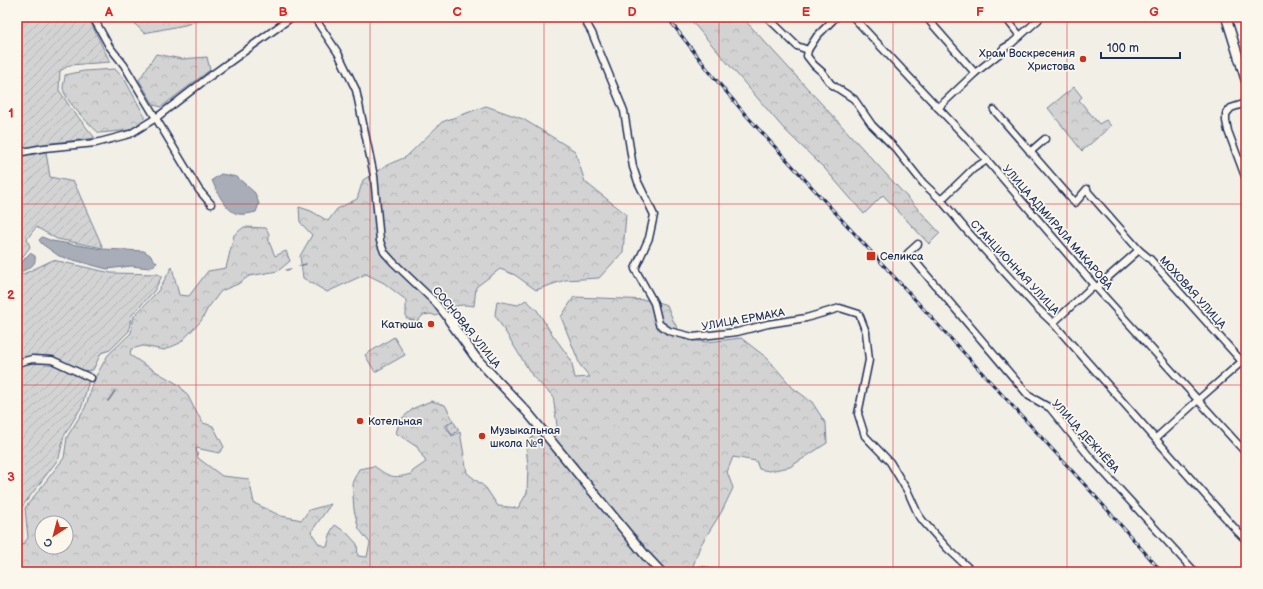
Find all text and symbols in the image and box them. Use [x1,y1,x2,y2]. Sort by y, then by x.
text: A [104,4,113,20]
text: B [278,4,288,20]
text: C [452,4,462,20]
text: D [627,4,637,20]
text: E [802,4,811,20]
text: F [976,4,984,20]
text: G [1149,4,1159,20]
scale bar [1101,34,1180,60]
text: 100 m [1107,41,1139,56]
place label: Храм Воскресения Христова [979,47,1075,73]
marker: Храм Воскресения Христова [1078,54,1088,64]
text: 1 [8,105,14,121]
street label: УЛИЦА АДМИРАЛА МАКАРОВА [1000,162,1115,292]
street label: СТАНЦИОННАЯ УЛИЦА [968,217,1062,317]
marker: Селикса [865,250,877,262]
place label: Селикса [880,250,924,263]
street label: МОХОВАЯ УЛИЦА [1157,253,1229,331]
street label: СОСНОВАЯ УЛИЦА [430,284,504,371]
text: 2 [7,287,15,303]
street label: УЛИЦА ЕРМАКА [701,306,786,333]
place label: Катюша [381,318,423,331]
marker: Катюша [426,319,436,329]
street label: УЛИЦА ДЕЖНЁВА [1049,396,1123,476]
place label: Котельная [368,415,422,428]
marker: Котельная [355,416,365,426]
place label: Музыкальная школа №9 [490,424,560,450]
marker: Музыкальная школа №9 [477,431,487,441]
text: 3 [7,469,15,485]
north arrow [34,515,74,555]
text: С [41,535,55,550]

